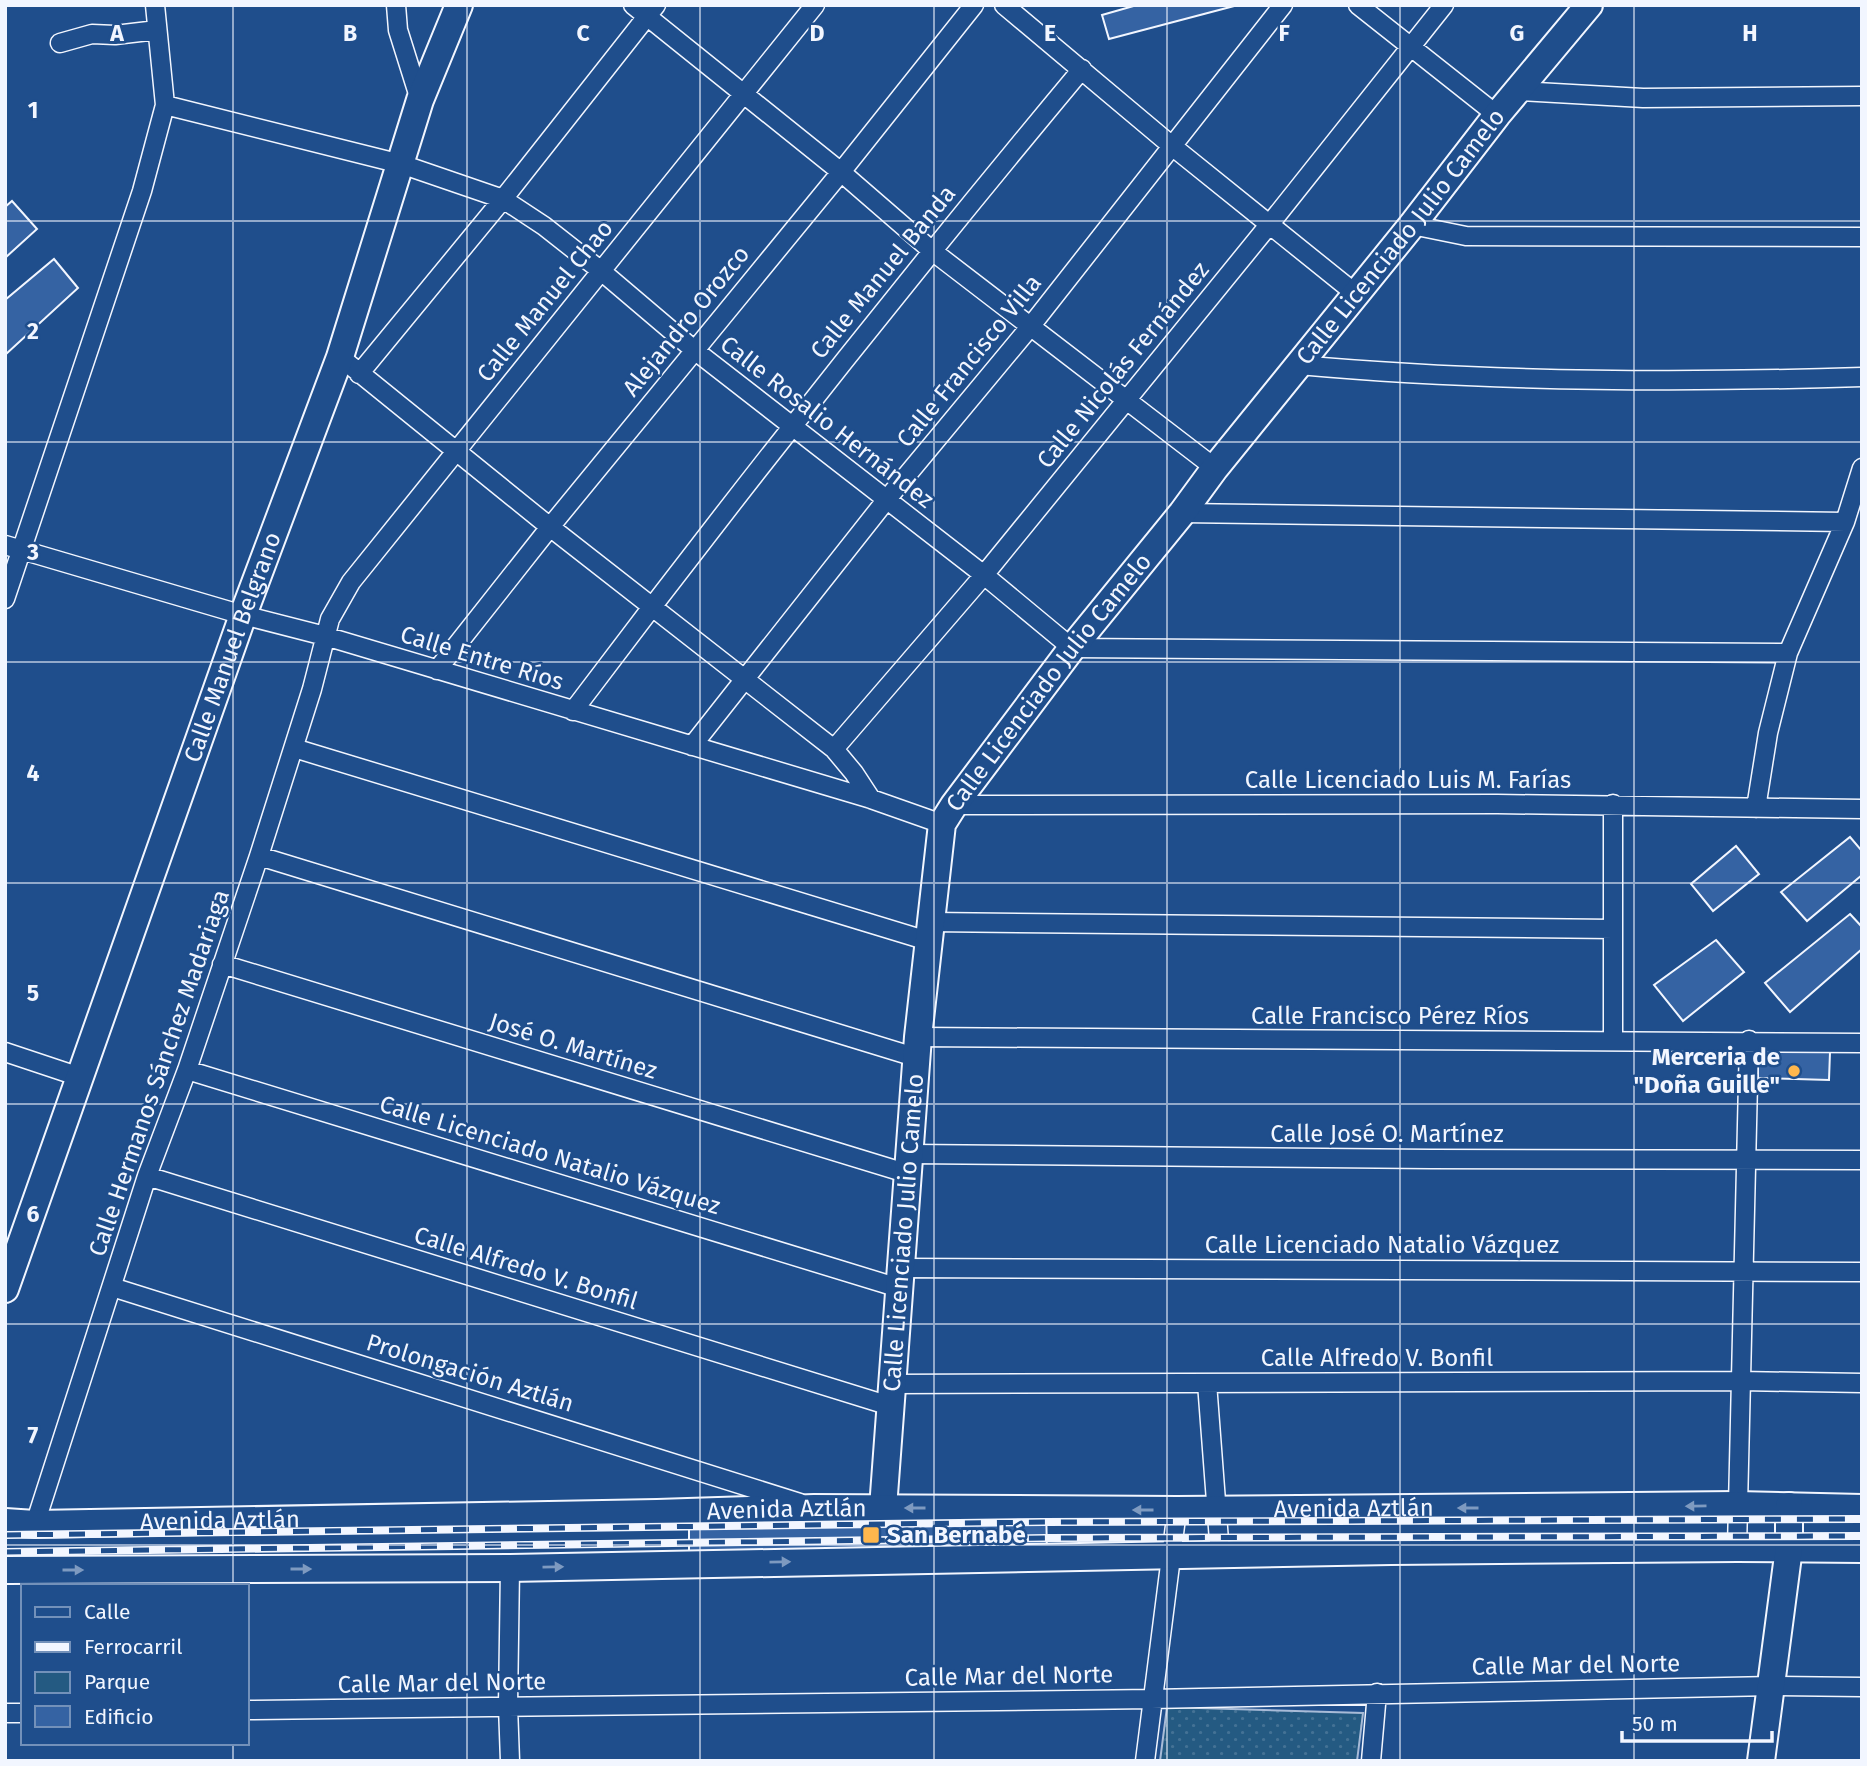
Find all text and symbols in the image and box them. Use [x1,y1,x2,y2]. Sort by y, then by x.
text: A [109,19,124,47]
text: B [343,19,357,47]
text: C [576,19,590,47]
text: D [810,19,825,47]
text: E [1044,19,1056,47]
text: F [1278,19,1290,47]
text: G [1510,19,1524,47]
text: H [1742,19,1758,47]
text: 1 [28,96,38,124]
street label: Calle Licenciado Julio Camelo [1290,103,1511,370]
street label: Calle Manuel Banda [805,180,961,364]
street label: Calle Manuel Chao [471,214,619,388]
street label: Alejandro Orozco [617,240,755,402]
street label: Calle Nicolás Fernández [1031,256,1215,474]
street label: Calle Francisco Villa [891,269,1047,453]
text: 2 [27,317,39,345]
street label: Calle Rosalio Hernández [715,330,939,514]
street label: Calle Manuel Belgrano [178,528,287,766]
text: 3 [26,538,39,566]
street label: Calle Licenciado Julio Camelo [940,548,1157,817]
street label: Calle Entre Ríos [397,620,567,696]
text: 4 [27,759,40,787]
street label: Calle Licenciado Luis M. Farías [1245,766,1571,794]
street label: Calle Hermanos Sánchez Madariaga [83,886,235,1260]
text: 5 [27,979,39,1007]
street label: Calle Francisco Pérez Ríos [1251,1002,1529,1030]
street label: José O. Martínez [486,1007,660,1085]
place label: Merceria de "Doña Guille" [1633,1043,1780,1099]
marker: Merceria de "Doña Guille" [1786,1063,1802,1079]
street label: Calle Licenciado Julio Camelo [878,1073,929,1393]
street label: Calle Licenciado Natalio Vázquez [376,1090,724,1220]
street label: Calle José O. Martínez [1270,1120,1504,1148]
text: 6 [27,1200,40,1228]
street label: Calle Alfredo V. Bonfil [411,1221,641,1315]
street label: Calle Licenciado Natalio Vázquez [1205,1231,1559,1259]
street label: Prolongación Aztlán [363,1328,577,1418]
street label: Calle Alfredo V. Bonfil [1261,1344,1493,1372]
text: 7 [28,1421,39,1449]
street label: Avenida Aztlán [706,1494,867,1525]
street label: Avenida Aztlán [1274,1494,1434,1523]
one-way arrow [1684,1500,1706,1512]
one-way arrow [1457,1502,1479,1514]
one-way arrow [904,1503,926,1514]
one-way arrow [1131,1504,1153,1516]
street label: Avenida Aztlán [140,1505,300,1536]
place label: San Bernabé [887,1521,1026,1549]
marker: San Bernabé [861,1525,881,1545]
one-way arrow [770,1556,792,1568]
one-way arrow [542,1561,564,1572]
one-way arrow [290,1563,312,1575]
one-way arrow [63,1565,85,1576]
legend [21,1584,248,1745]
text: Calle [84,1599,130,1625]
text: Ferrocarril [84,1634,182,1660]
street label: Calle Mar del Norte [1471,1649,1681,1681]
street label: Calle Mar del Norte [904,1660,1114,1692]
street label: Calle Mar del Norte [337,1667,547,1699]
text: Parque [84,1669,150,1695]
scale bar [1622,1700,1772,1744]
text: Edificio [84,1704,154,1730]
text: 50 m [1632,1711,1678,1737]

